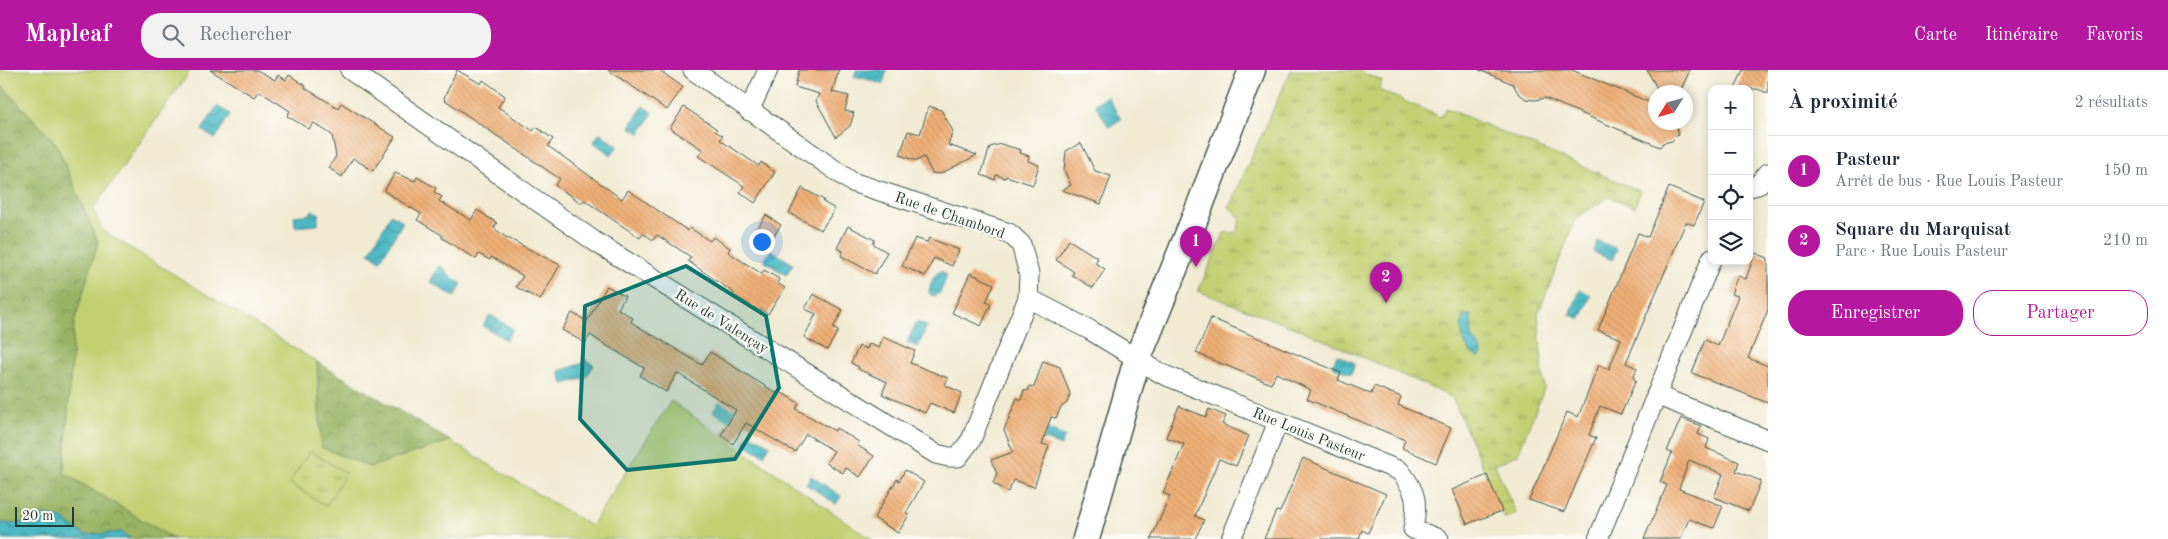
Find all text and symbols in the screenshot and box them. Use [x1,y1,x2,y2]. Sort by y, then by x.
search box [141,13,491,58]
icon: search [159,21,187,49]
text: Mapleaf [25,23,111,47]
text: Rechercher [199,26,292,45]
text: Carte [1914,26,1957,44]
text: Itinéraire [1985,26,2058,44]
text: Favoris [2086,26,2143,44]
north arrow [1648,85,1693,130]
map controls [1708,85,1753,265]
button: + [1708,85,1753,130]
text: À proximité [1788,92,1898,113]
text: 2 résultats [2074,95,2148,111]
button: − [1708,130,1753,175]
text: Pasteur [1835,151,1900,170]
text: 1 [1799,163,1809,179]
text: 150 m [2103,163,2148,179]
text: Arrêt de bus · Rue Louis Pasteur [1835,174,2063,190]
button: locate [1708,175,1753,220]
street label: Rue de Chambord [893,191,1007,242]
button: layers [1708,220,1753,265]
text: Square du Marquisat [1835,221,2011,240]
pin: 1 [1180,226,1212,267]
your location [749,229,775,255]
text: 2 [1799,233,1809,249]
text: 210 m [2103,233,2148,249]
text: Parc · Rue Louis Pasteur [1835,244,2008,260]
pin: 2 [1370,262,1402,303]
street label: Rue de Valençay [672,287,771,357]
button: Enregistrer [1788,290,1963,336]
button: Partager [1973,290,2148,336]
street label: Rue Louis Pasteur [1250,406,1367,465]
scale bar [15,504,74,527]
text: 20 m [22,509,53,523]

